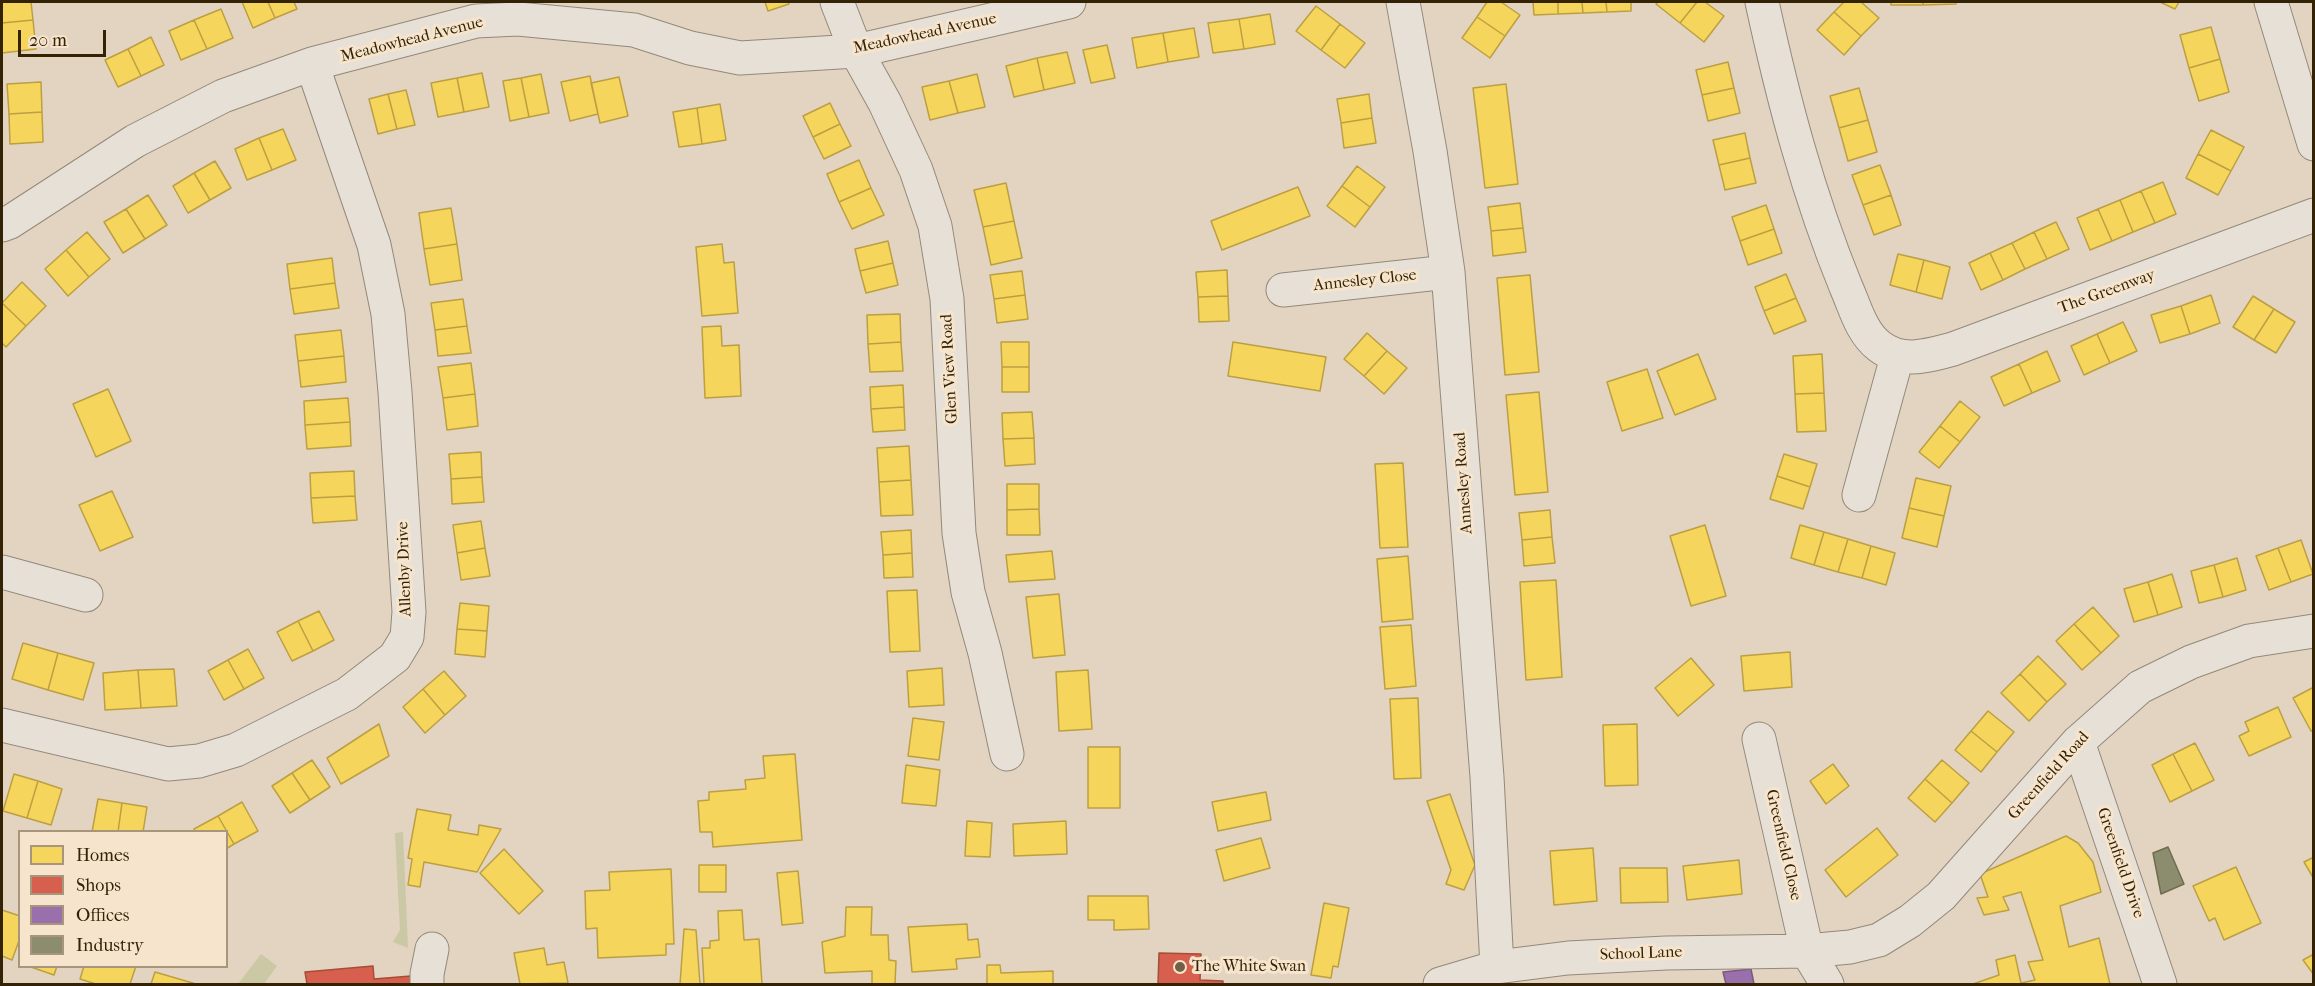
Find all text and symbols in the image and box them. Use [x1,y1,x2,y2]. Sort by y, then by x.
street label: Meadowhead Avenue [852,9,998,59]
street label: Meadowhead Avenue [339,13,485,67]
scale bar [21,18,110,56]
text: 20 m [29,30,67,51]
street label: Annesley Close [1312,266,1418,296]
street label: The Greenway [2056,266,2158,318]
street label: Glen View Road [938,314,962,424]
street label: Annesley Road [1451,431,1477,535]
street label: Allenby Drive [394,521,416,617]
street label: Greenfield Road [2004,728,2094,824]
street label: Greenfield Close [1761,788,1805,902]
street label: Greenfield Drive [2092,805,2148,921]
legend [18,830,228,968]
text: Homes [76,845,130,866]
text: Shops [76,875,121,896]
text: Offices [76,905,129,926]
text: Industry [76,935,144,956]
street label: School Lane [1600,943,1682,965]
place label: The White Swan [1192,957,1306,977]
marker: The White Swan [1173,960,1187,974]

